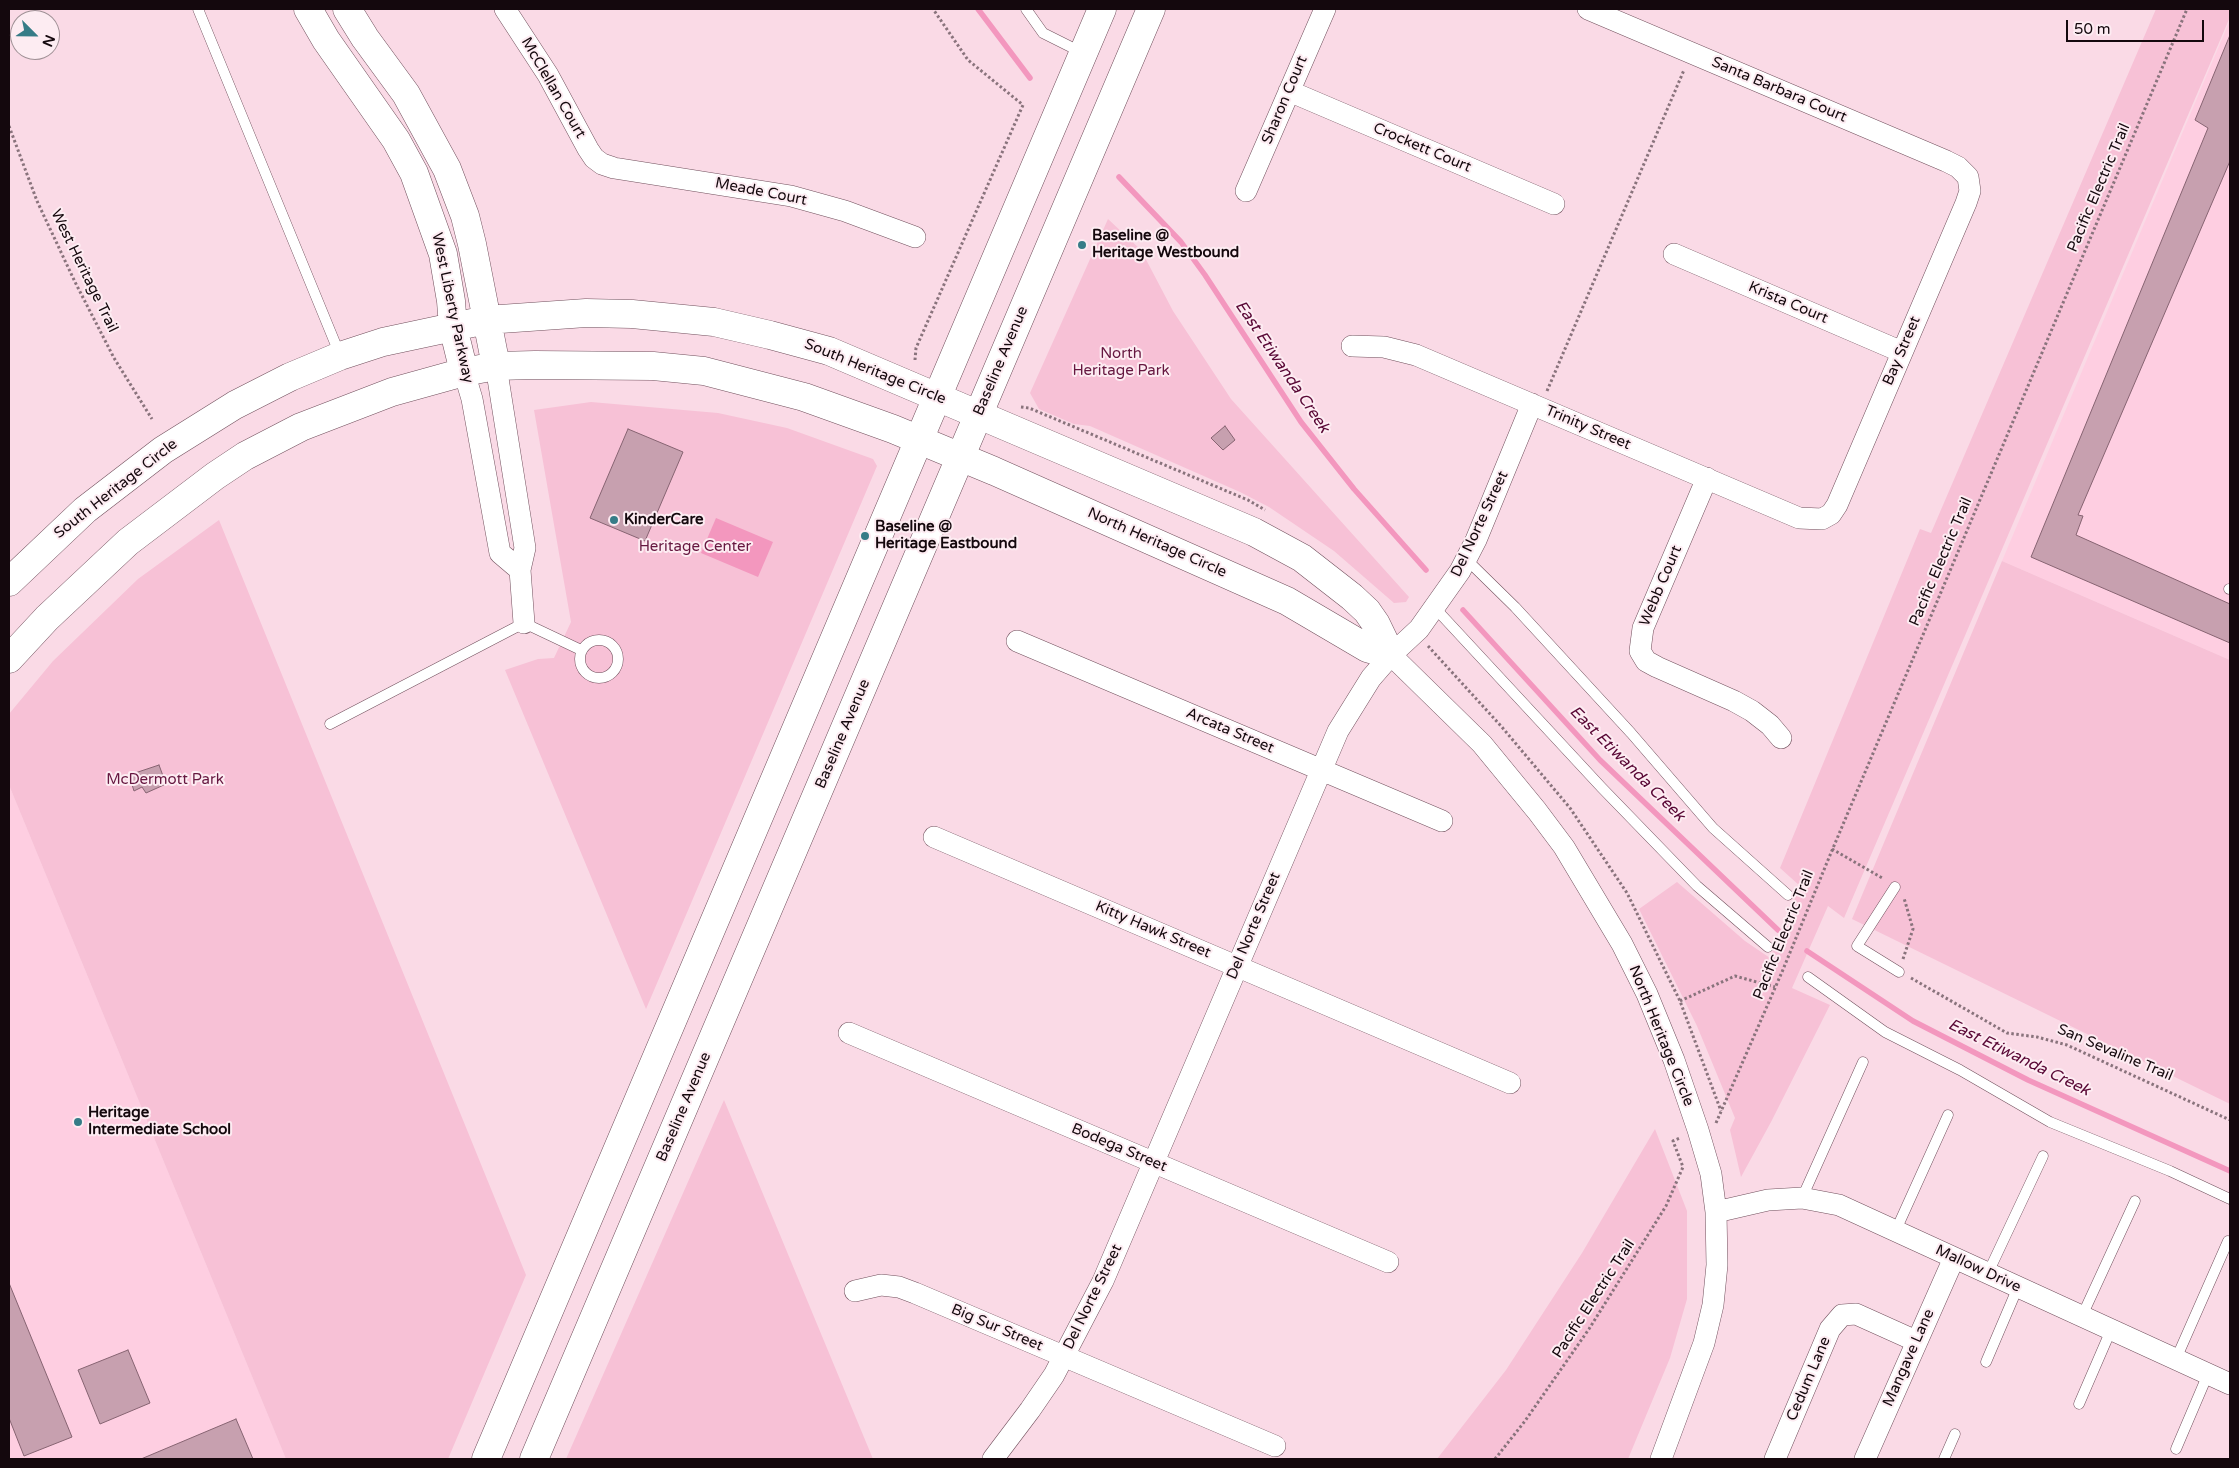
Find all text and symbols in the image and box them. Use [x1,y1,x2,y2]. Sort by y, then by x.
north arrow [10,10,60,60]
scale bar [2069,10,2206,42]
text: 50 m [2074,20,2111,38]
text: N [38,32,58,49]
street label: McClellan Court [517,34,589,142]
street label: Sharon Court [1258,53,1312,147]
street label: Santa Barbara Court [1709,53,1849,127]
street label: Crockett Court [1370,119,1474,177]
street label: Pacific Electric Trail [2064,121,2134,255]
street label: Meade Court [714,174,808,210]
street label: West Heritage Trail [46,207,122,335]
place label: Baseline @ Heritage Westbound [1092,227,1239,262]
street label: West Liberty Parkway [427,231,477,385]
marker: Baseline @ Heritage Westbound [1076,239,1088,251]
street label: Krista Court [1746,278,1830,328]
water label: East Etiwanda Creek [1231,297,1333,437]
street label: Baseline Avenue [970,304,1032,418]
street label: Bay Street [1879,314,1925,388]
street label: South Heritage Circle [802,335,948,409]
park label: North Heritage Park [1072,345,1170,380]
street label: Trinity Street [1543,402,1633,454]
street label: South Heritage Circle [51,435,181,543]
street label: Del Norte Street [1448,468,1512,580]
street label: Pacific Electric Trail [1906,495,1976,629]
street label: North Heritage Circle [1085,504,1229,582]
place label: KinderCare [624,511,703,529]
marker: KinderCare [608,514,620,526]
place label: Baseline @ Heritage Eastbound [875,518,1017,553]
marker: Baseline @ Heritage Eastbound [859,530,871,542]
park label: Heritage Center [639,538,751,556]
street label: Webb Court [1636,543,1686,629]
street label: Baseline Avenue [812,677,874,791]
water label: East Etiwanda Creek [1565,702,1689,826]
street label: Arcata Street [1183,704,1277,758]
park label: McDermott Park [106,771,224,789]
street label: Pacific Electric Trail [1750,868,1818,1002]
street label: Del Norte Street [1223,870,1285,982]
street label: Kitty Hawk Street [1093,898,1213,962]
street label: North Heritage Circle [1624,963,1698,1109]
water label: East Etiwanda Creek [1945,1015,2093,1101]
street label: San Sevaline Trail [2055,1021,2175,1085]
street label: Baseline Avenue [653,1050,715,1164]
place label: Heritage Intermediate School [88,1104,231,1139]
marker: Heritage Intermediate School [72,1116,84,1128]
street label: Bodega Street [1069,1120,1169,1176]
street label: Pacific Electric Trail [1549,1236,1639,1362]
street label: Mallow Drive [1932,1241,2024,1297]
street label: Del Norte Street [1060,1242,1126,1352]
street label: Big Sur Street [948,1301,1046,1355]
street label: Mangave Lane [1879,1306,1939,1410]
street label: Cedum Lane [1783,1334,1835,1424]

